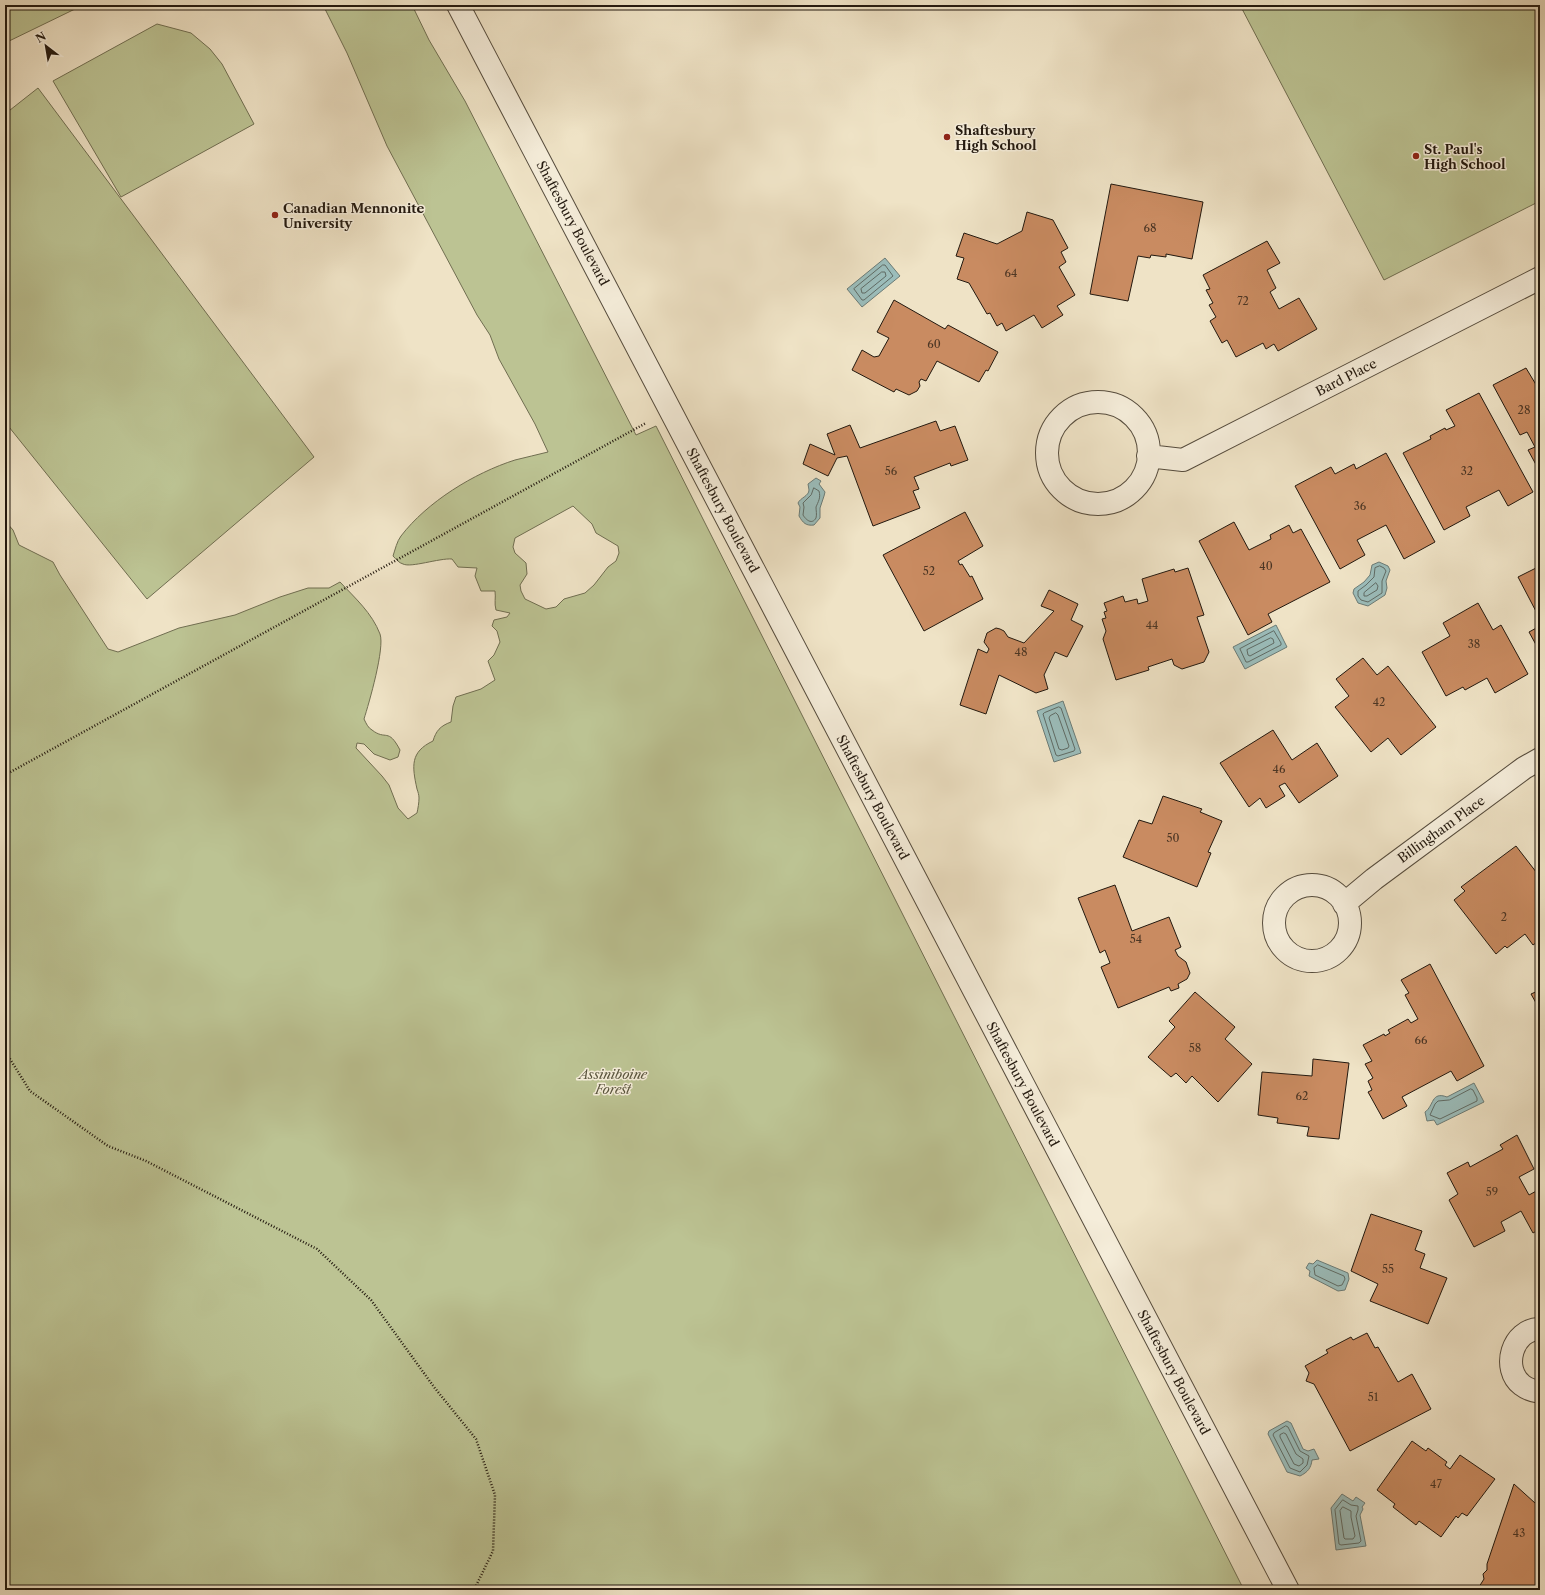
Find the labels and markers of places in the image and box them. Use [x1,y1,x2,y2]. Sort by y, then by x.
place label: Shaftesbury High School [955,122,1037,153]
marker: Shaftesbury High School [942,132,952,142]
place label: St. Paul's High School [1424,141,1506,172]
marker: St. Paul's High School [1411,151,1421,161]
place label: Canadian Mennonite University [283,200,425,231]
marker: Canadian Mennonite University [270,210,280,220]

